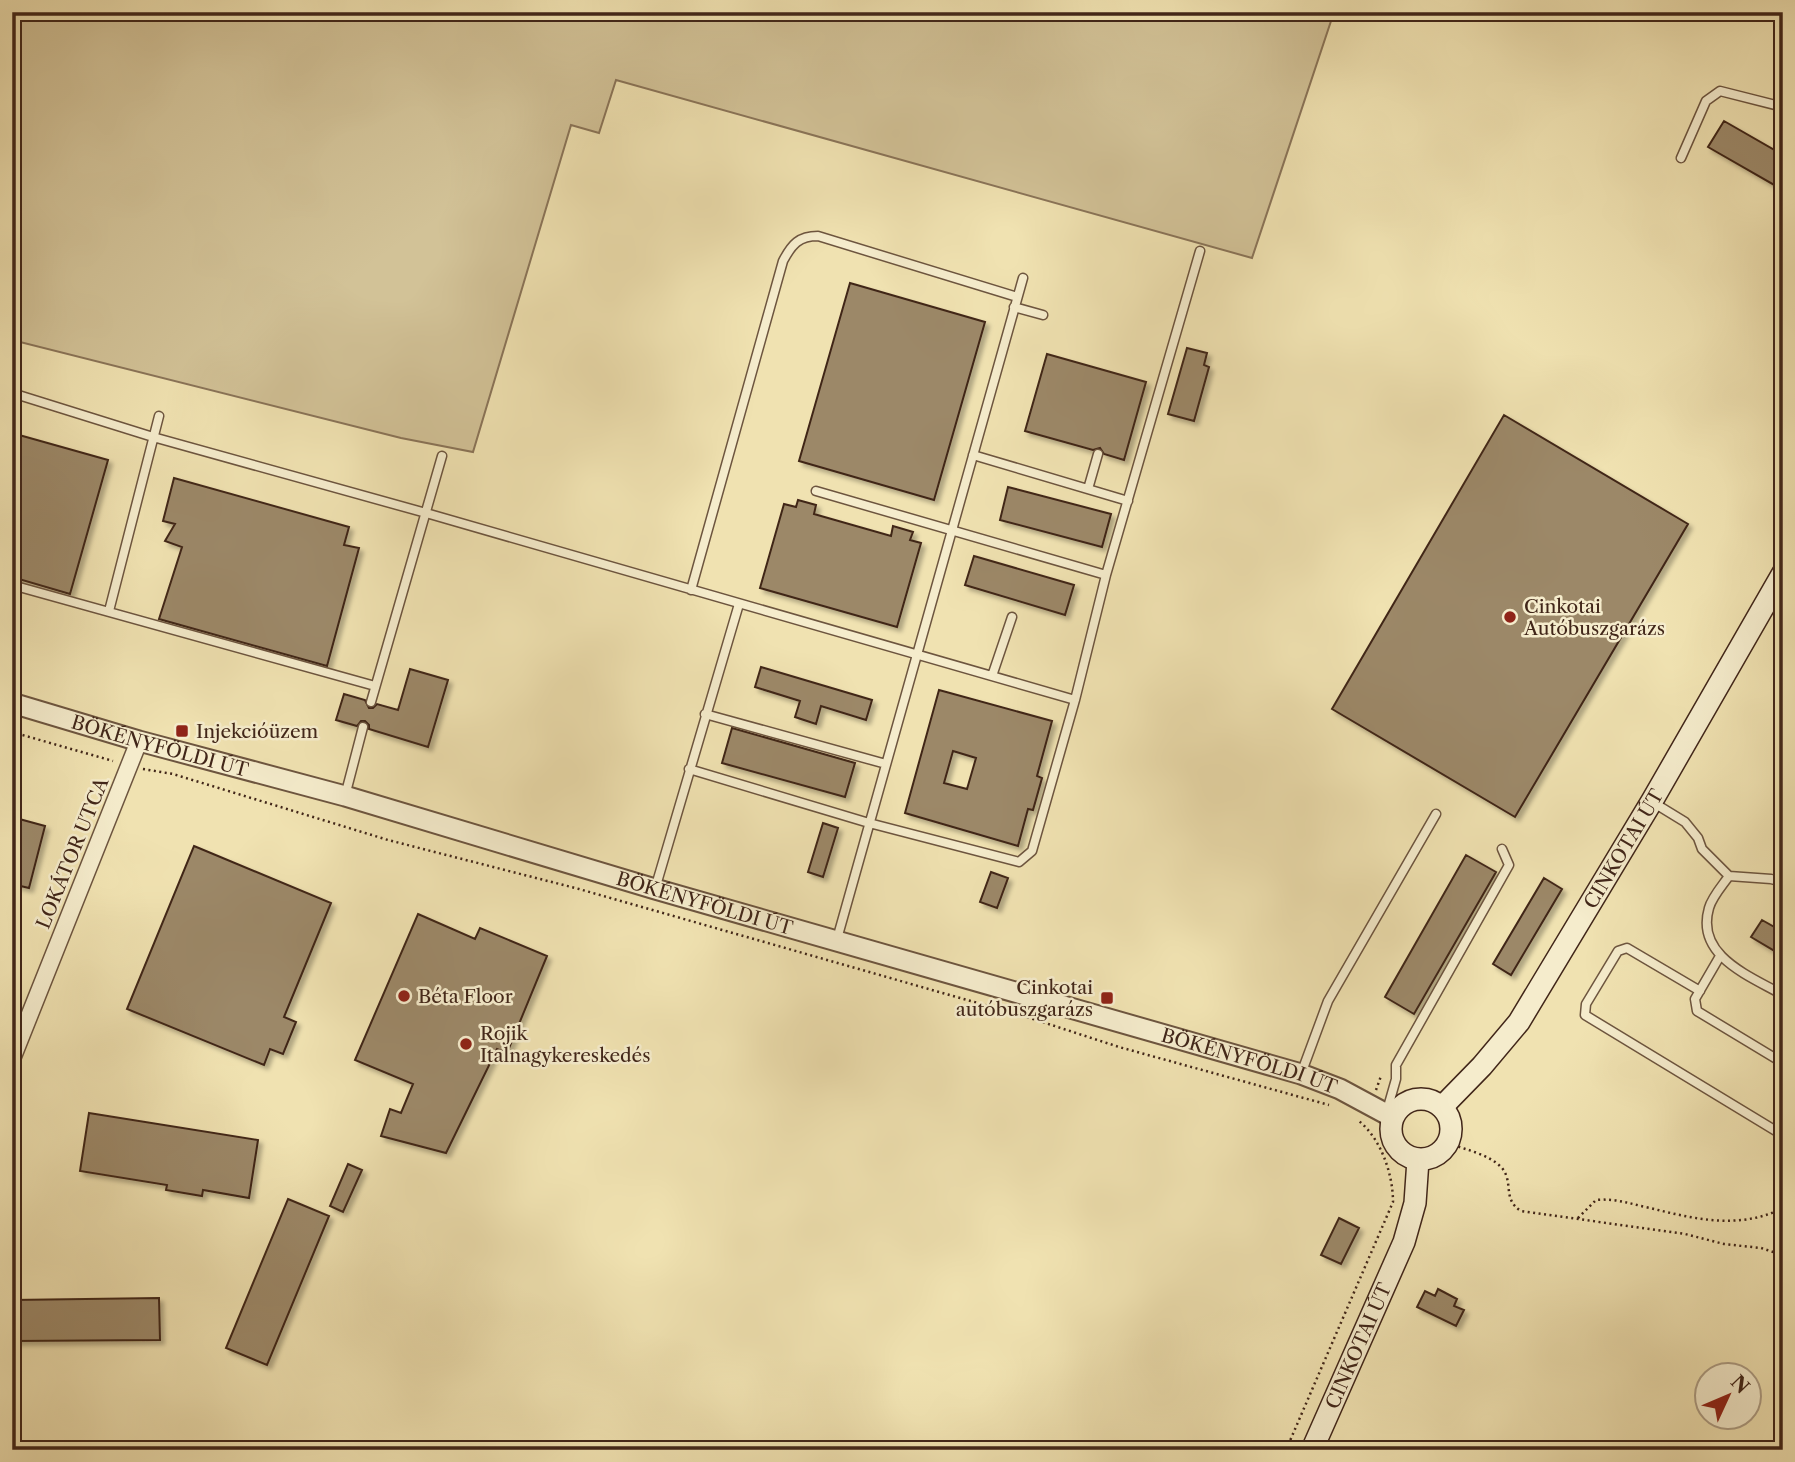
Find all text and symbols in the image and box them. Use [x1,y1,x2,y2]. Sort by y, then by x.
place label: Cinkotai Autóbuszgarázs [1523,595,1665,640]
marker: Cinkotai Autóbuszgarázs [1502,609,1518,625]
street label: BÖKÉNYFÖLDI ÚT [69,710,252,782]
place label: Injekcióüzem [196,720,319,743]
marker: Injekcióüzem [174,723,190,739]
street label: LOKÁTOR UTCA [32,773,114,932]
street label: CINKOTAI ÚT [1579,785,1669,913]
street label: BÖKÉNYFÖLDI ÚT [613,867,796,940]
place label: Cinkotai autóbuszgarázs [956,976,1093,1021]
place label: Béta Floor [418,985,513,1008]
marker: Béta Floor [396,988,412,1004]
marker: Cinkotai autóbuszgarázs [1099,990,1115,1006]
place label: Rojik Italnagykereskedés [480,1022,651,1067]
street label: BÖKÉNYFÖLDI ÚT [1159,1024,1341,1099]
marker: Rojik Italnagykereskedés [458,1036,474,1052]
street label: CINKOTAI ÚT [1321,1279,1397,1412]
north arrow [1694,1360,1764,1430]
text: N [1726,1371,1754,1398]

